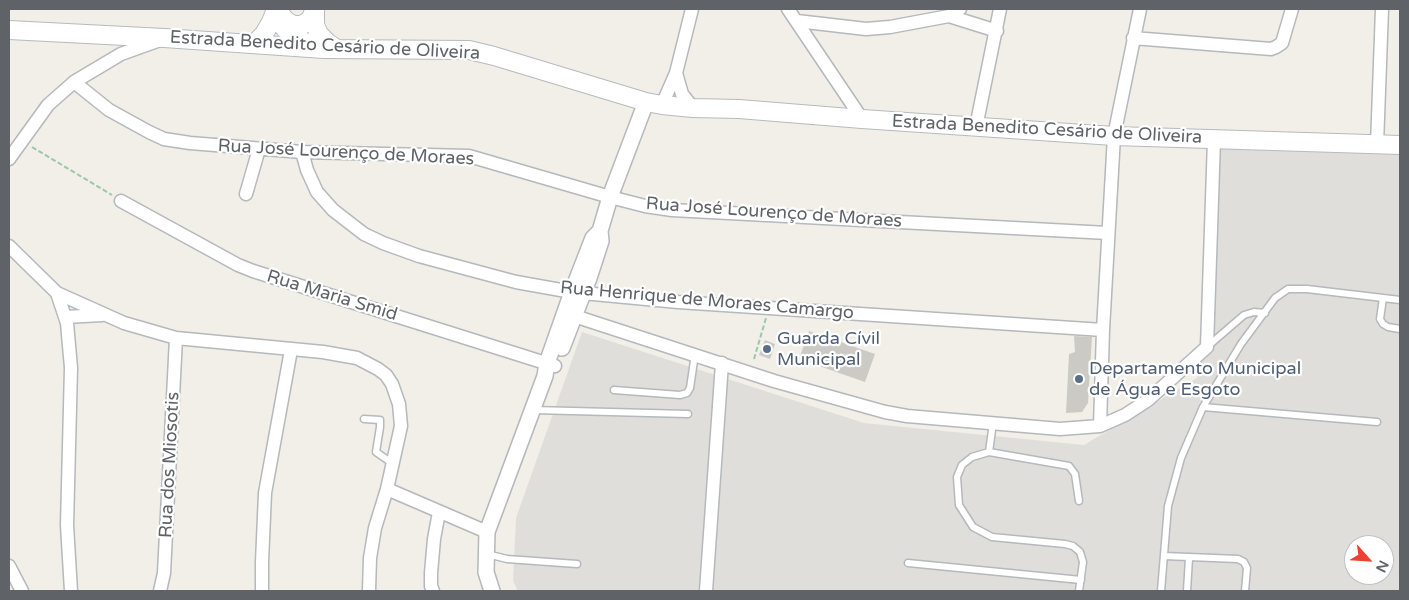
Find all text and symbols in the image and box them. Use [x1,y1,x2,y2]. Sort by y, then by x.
street label: Estrada Benedito Cesário de Oliveira [169,27,481,65]
street label: Estrada Benedito Cesário de Oliveira [891,111,1203,149]
street label: Rua José Lourenço de Moraes [217,135,475,171]
street label: Rua José Lourenço de Moraes [645,193,903,233]
street label: Rua Maria Smid [264,266,400,326]
street label: Rua Henrique de Moraes Camargo [559,277,855,325]
place label: Guarda Cívil Municipal [777,328,880,370]
marker: Guarda Cívil Municipal [761,343,773,355]
place label: Departamento Municipal de Água e Esgoto [1089,358,1301,400]
marker: Departamento Municipal de Água e Esgoto [1073,373,1085,385]
street label: Rua dos Miosotis [155,391,185,539]
north arrow [1344,535,1394,585]
text: N [1372,558,1392,575]

